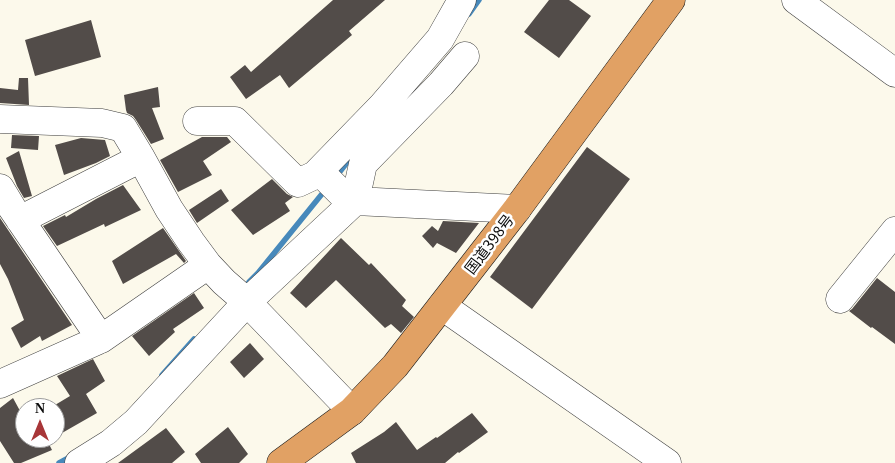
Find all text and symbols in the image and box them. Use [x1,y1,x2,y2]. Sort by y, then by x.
street label: 国道398号 [461,211,517,277]
north arrow [15,398,65,448]
text: N [35,401,45,416]

